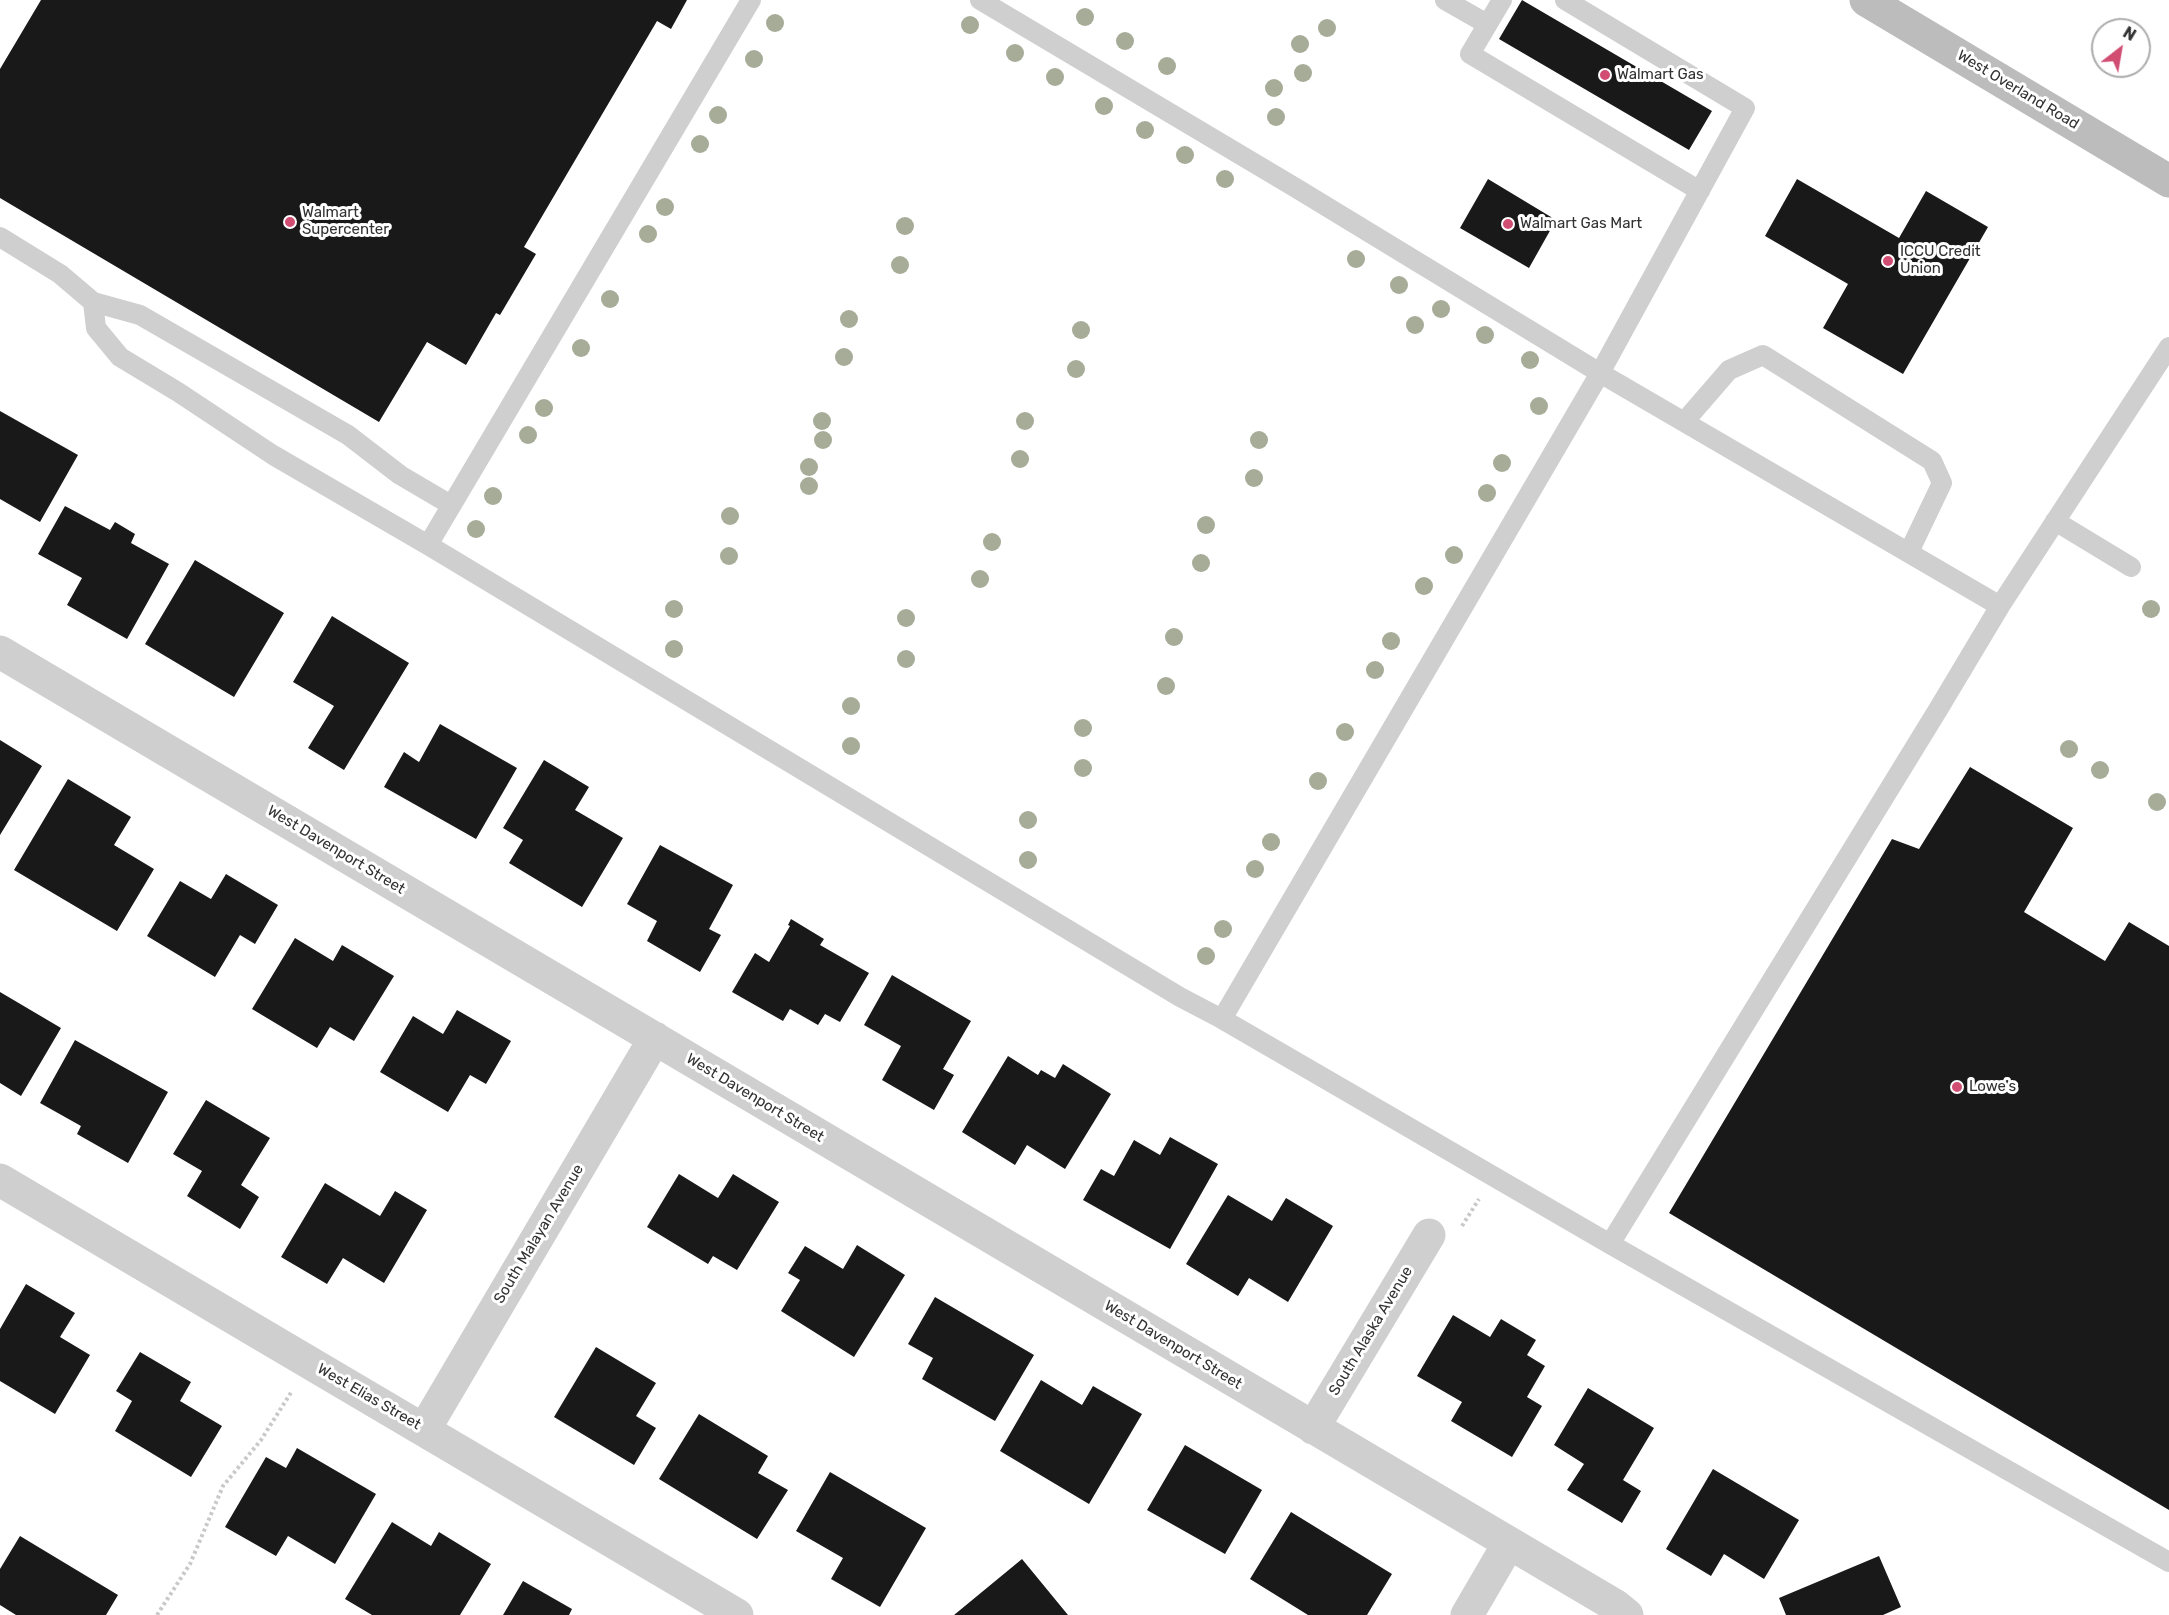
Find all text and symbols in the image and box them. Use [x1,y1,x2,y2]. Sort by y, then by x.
north arrow [2091,18,2151,78]
text: N [2120,23,2139,45]
street label: West Overland Road [1954,47,2082,133]
place label: Walmart Gas [1617,66,1704,84]
marker: Walmart Gas [1598,68,1612,82]
place label: Walmart Supercenter [302,204,389,239]
marker: Walmart Supercenter [283,215,297,229]
place label: Walmart Gas Mart [1520,215,1642,233]
marker: Walmart Gas Mart [1501,217,1515,231]
place label: ICCU Credit Union [1900,243,1981,278]
marker: ICCU Credit Union [1881,254,1895,268]
street label: West Davenport Street [264,802,408,898]
street label: West Davenport Street [683,1050,827,1146]
place label: Lowe's [1969,1078,2016,1096]
marker: Lowe's [1950,1080,1964,1094]
street label: South Malayan Avenue [490,1161,588,1307]
street label: South Alaska Avenue [1325,1263,1417,1399]
street label: West Davenport Street [1101,1297,1245,1393]
street label: West Elias Street [314,1360,424,1434]

